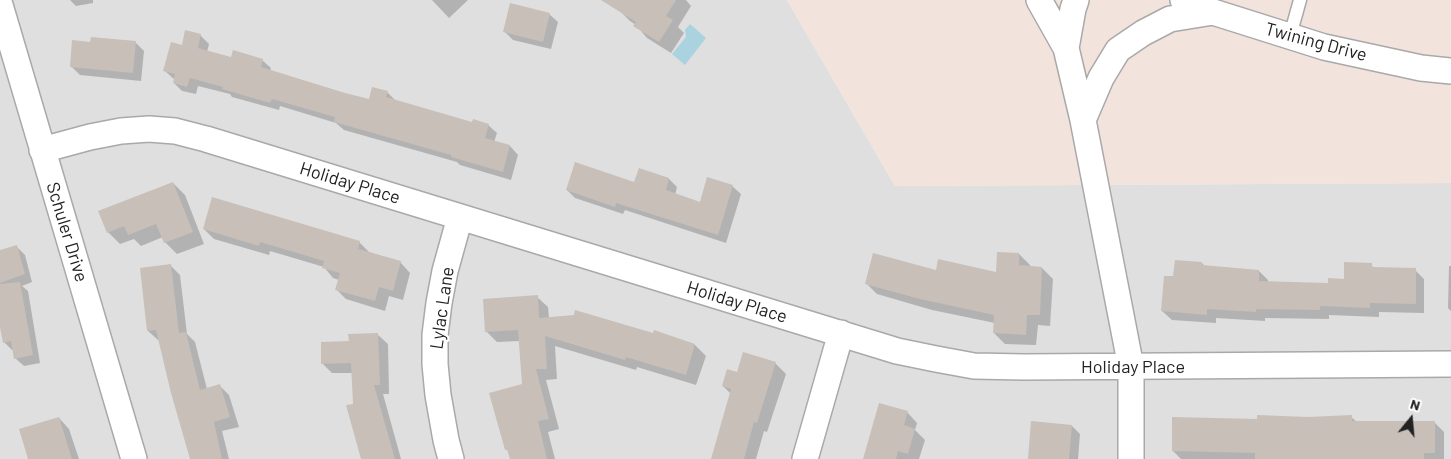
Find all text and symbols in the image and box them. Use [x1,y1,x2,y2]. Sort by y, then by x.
street label: Twining Drive [1263,18,1369,66]
street label: Holiday Place [297,157,403,209]
street label: Schuler Drive [42,179,92,285]
street label: Lylac Lane [426,265,458,351]
street label: Holiday Place [684,276,790,328]
street label: Holiday Place [1081,356,1185,378]
north arrow [1386,394,1436,444]
text: N [1409,395,1422,414]

